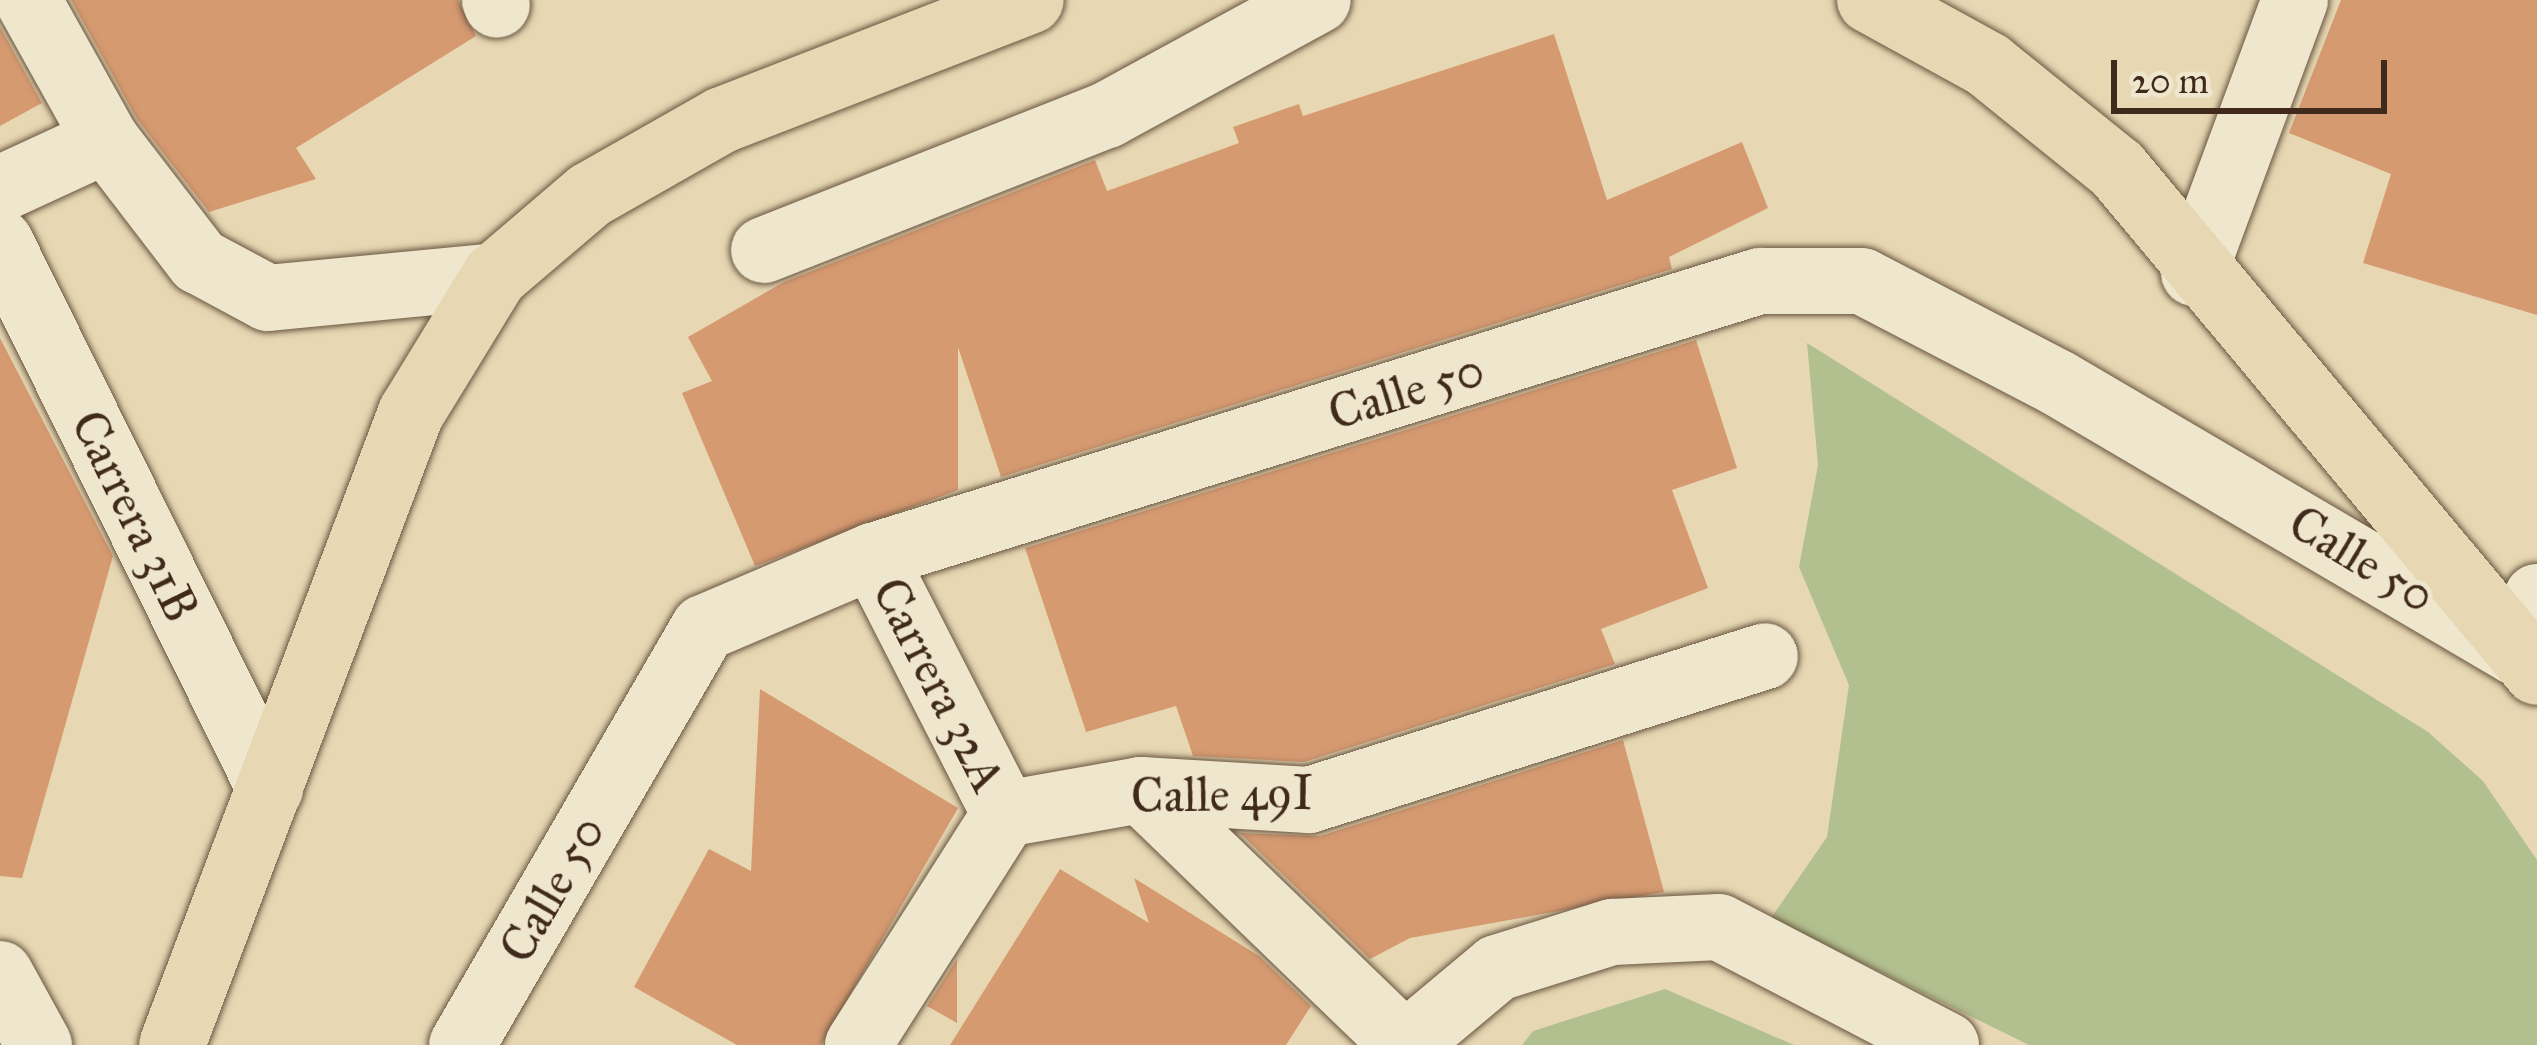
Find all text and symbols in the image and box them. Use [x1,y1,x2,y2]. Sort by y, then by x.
scale bar [2117,36,2393,110]
text: 20 m [2132,59,2209,103]
street label: Calle 50 [1321,340,1491,442]
street label: Carrera 31B [59,401,211,631]
street label: Calle 50 [2279,493,2445,625]
street label: Carrera 32A [861,568,1017,802]
street label: Calle 49I [1130,764,1314,824]
street label: Calle 50 [487,806,617,972]

